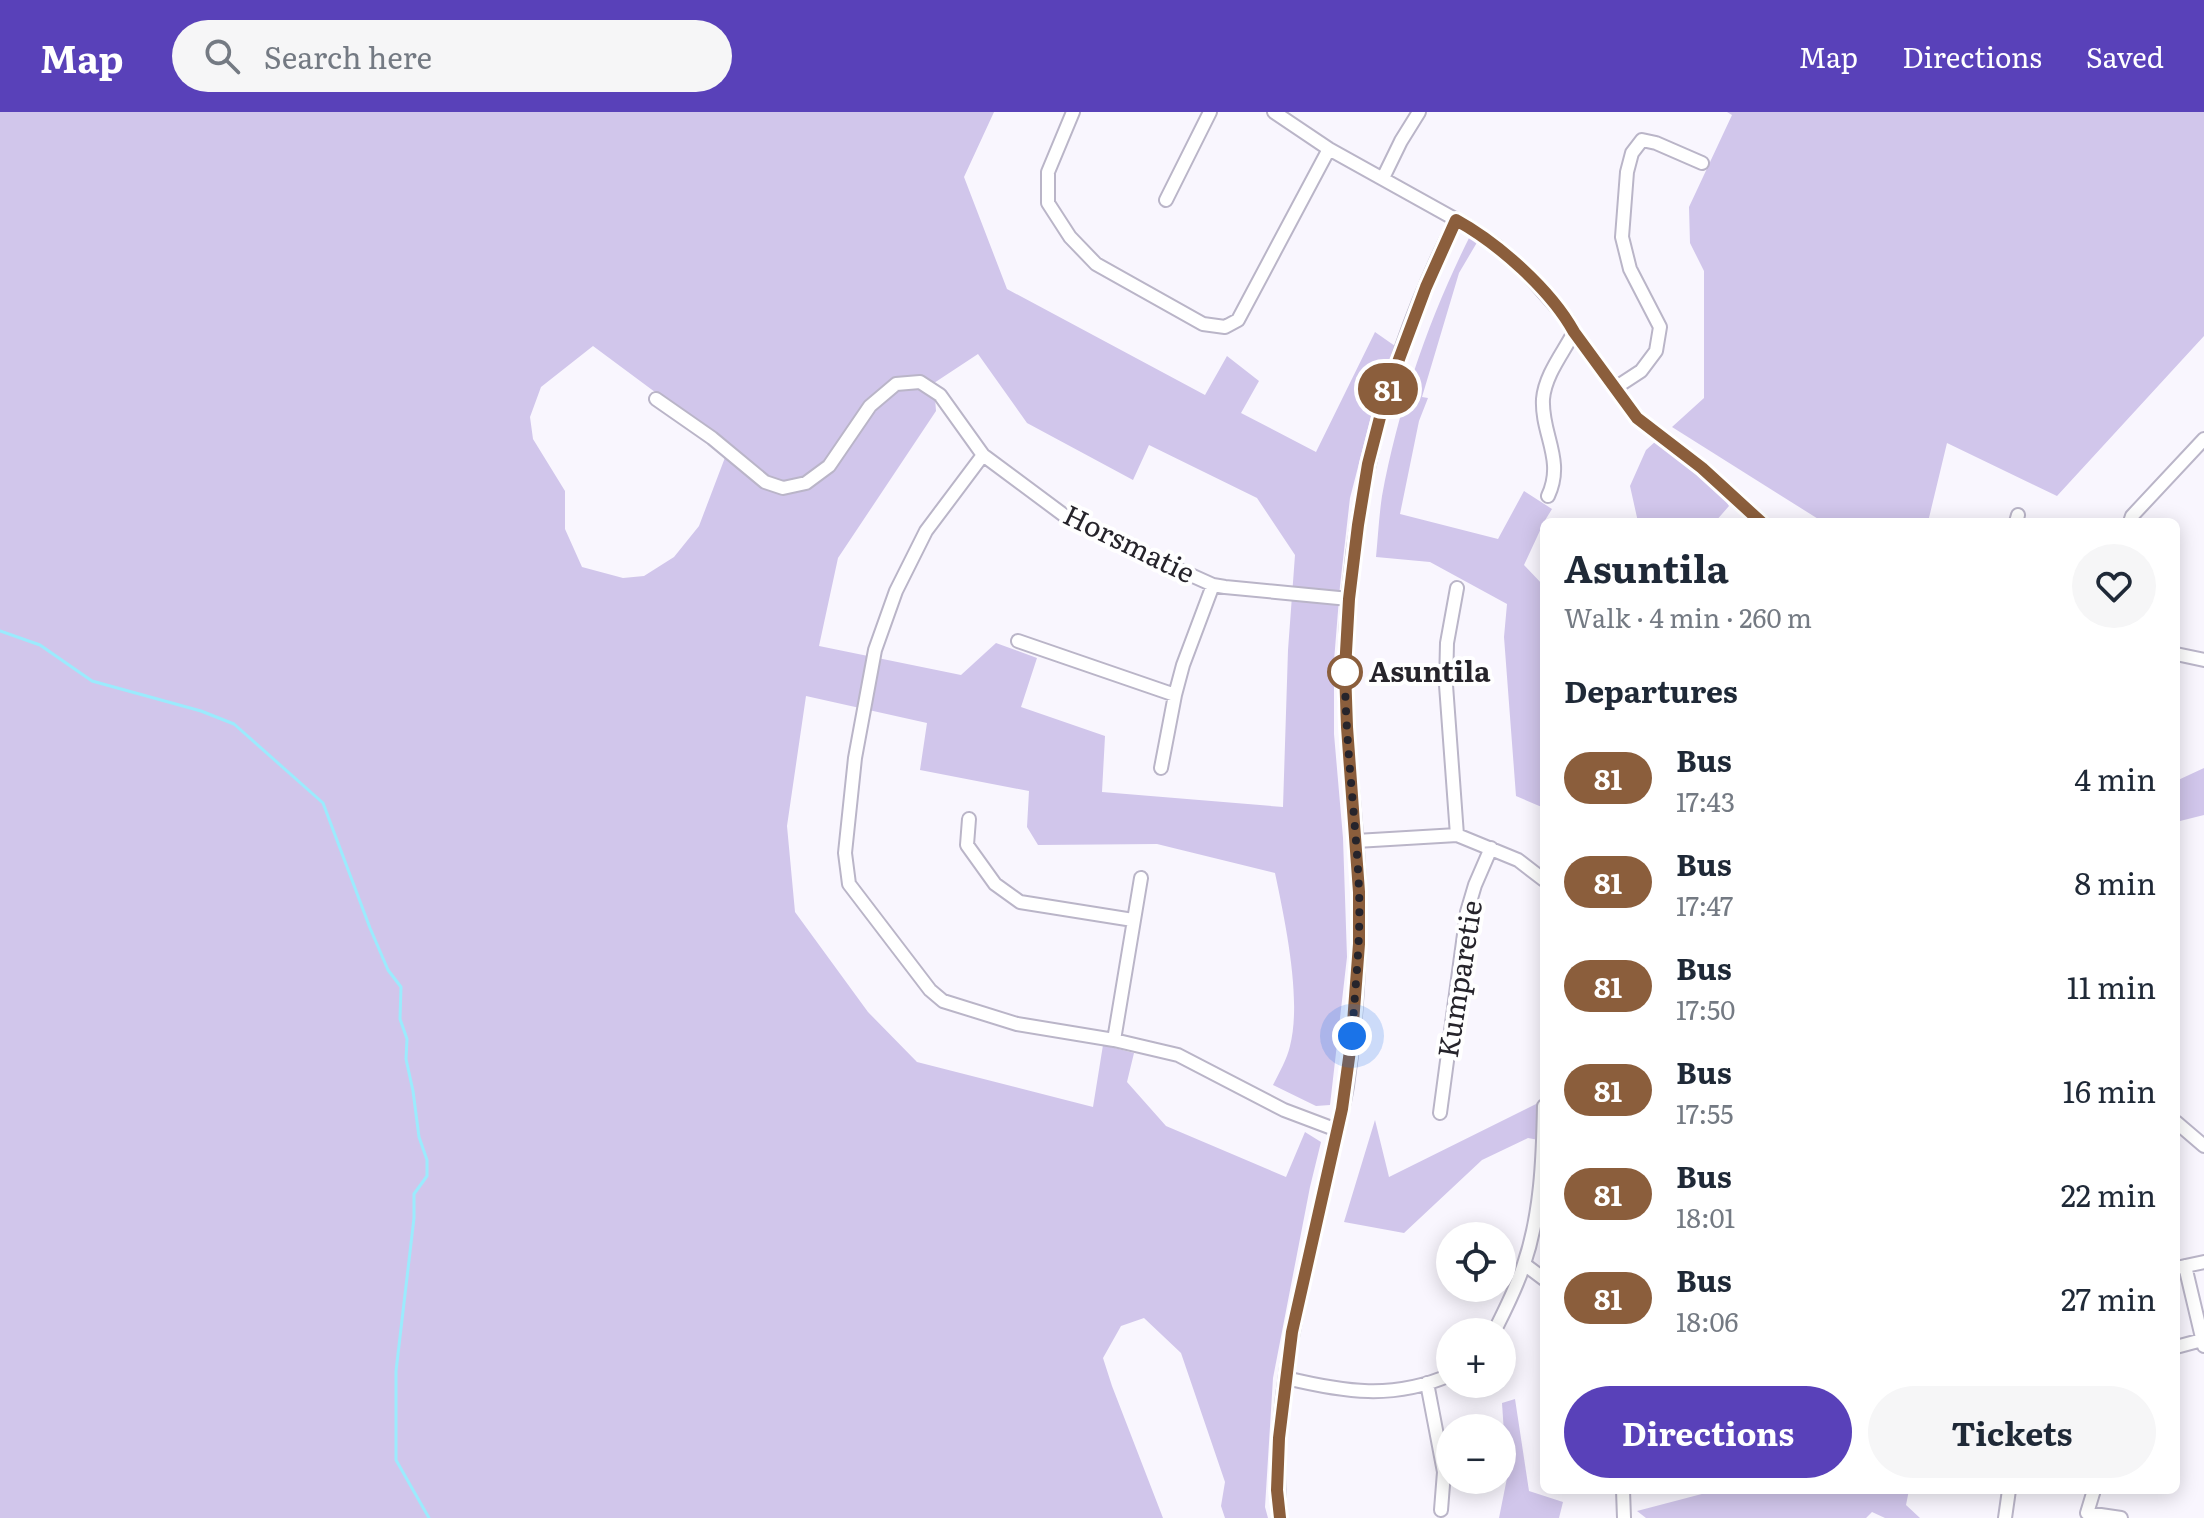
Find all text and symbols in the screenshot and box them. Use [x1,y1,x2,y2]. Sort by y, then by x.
search box [172,20,732,92]
text: Map [40,28,124,85]
icon: search [200,34,244,78]
text: Search here [264,34,432,78]
text: Map [1799,35,1858,77]
text: Directions [1902,35,2042,77]
text: Saved [2086,35,2164,77]
line badge: 81 [1352,363,1424,415]
text: 81 [1374,368,1402,410]
street label: Horsmatie [1057,492,1203,592]
text: Asuntila [1564,538,1729,595]
button: heart [2072,544,2156,628]
text: Walk · 4 min · 260 m [1564,597,1812,636]
place label: Asuntila [1369,649,1491,691]
marker: Asuntila [1328,655,1362,689]
text: Departures [1564,668,1738,712]
text: Bus [1676,737,1732,781]
text: 4 min [2075,756,2156,800]
text: 81 [1594,757,1622,799]
text: 17:43 [1676,781,1735,820]
text: Bus [1676,841,1732,885]
text: 8 min [2075,860,2156,904]
text: 81 [1594,861,1622,903]
text: 17:47 [1676,885,1733,924]
street label: Kumparetie [1425,897,1491,1060]
text: Bus [1676,945,1732,989]
text: 11 min [2067,964,2156,1008]
text: 81 [1594,965,1622,1007]
text: 17:50 [1676,989,1735,1028]
your location [1332,1016,1372,1056]
text: Bus [1676,1049,1732,1093]
text: 16 min [2063,1068,2156,1112]
text: 81 [1594,1069,1622,1111]
text: 17:55 [1676,1093,1734,1132]
text: Bus [1676,1153,1732,1197]
text: 22 min [2061,1172,2156,1216]
text: 81 [1594,1173,1622,1215]
text: 18:01 [1676,1197,1735,1236]
map controls [1436,1222,1516,1494]
button: locate [1436,1222,1516,1302]
text: Bus [1676,1257,1732,1301]
text: 27 min [2061,1276,2156,1320]
text: 81 [1594,1277,1622,1319]
text: 18:06 [1676,1301,1739,1340]
button: + [1436,1318,1516,1398]
button: Directions [1564,1386,1852,1478]
button: Tickets [1868,1386,2156,1478]
button: − [1436,1414,1516,1494]

